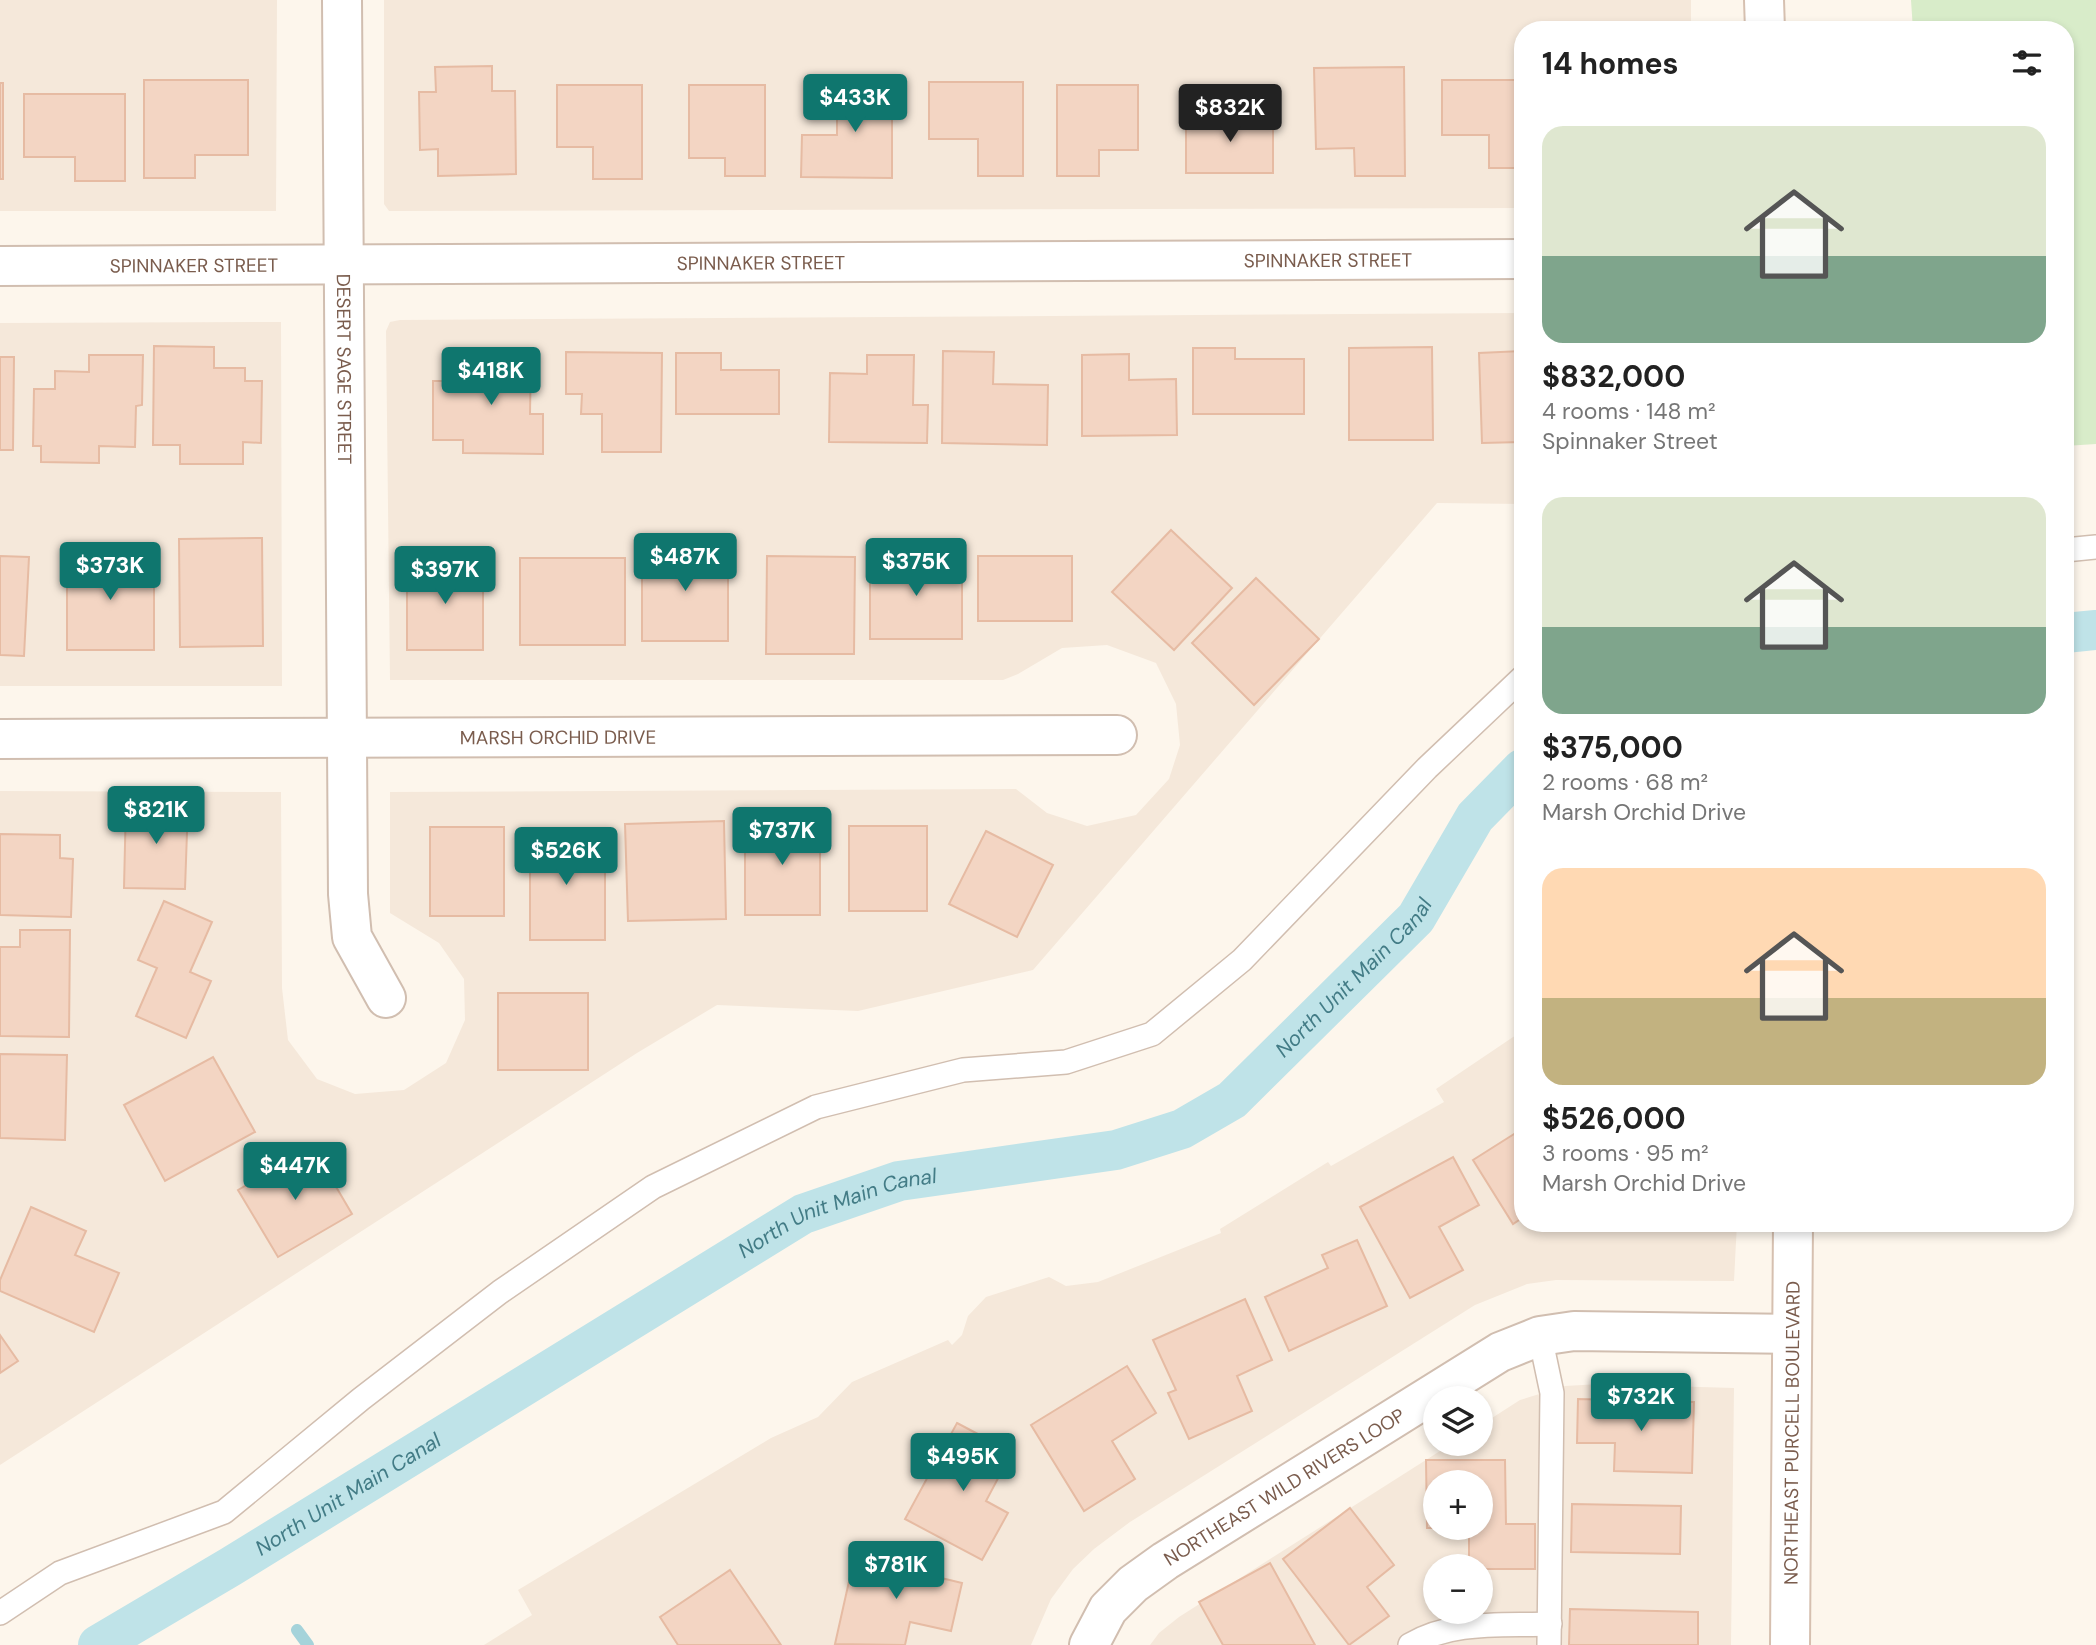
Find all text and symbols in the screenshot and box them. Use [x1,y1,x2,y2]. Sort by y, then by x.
text: 14 homes [1542,44,1679,83]
icon: filters [2008,44,2046,82]
pin: $433K [806,74,904,134]
text: $433K [819,82,891,112]
pin: $832K [1181,85,1279,144]
text: $832K [1195,92,1265,122]
icon: home [1731,171,1857,297]
street label: SPINNAKER STREET [1244,248,1413,273]
street label: SPINNAKER STREET [677,250,846,276]
street label: SPINNAKER STREET [110,253,279,278]
street label: DESERT SAGE STREET [331,274,357,465]
pin: $418K [442,348,540,407]
text: $418K [458,355,524,385]
text: $832,000 [1542,357,1685,396]
text: 4 rooms · 148 m² [1542,396,1716,426]
text: Spinnaker Street [1542,426,1718,456]
pin: $487K [636,534,734,593]
pin: $375K [867,538,965,598]
text: $487K [650,541,720,571]
pin: $373K [61,542,159,602]
icon: home [1731,542,1857,668]
pin: $397K [396,546,494,606]
text: $375K [882,546,950,576]
text: $373K [76,550,144,580]
text: $397K [411,554,479,584]
street label: MARSH ORCHID DRIVE [460,725,656,750]
text: $375,000 [1542,728,1683,767]
text: 2 rooms · 68 m² [1542,767,1708,797]
pin: $821K [107,786,205,846]
text: $821K [124,794,188,824]
text: Marsh Orchid Drive [1542,797,1746,827]
pin: $737K [733,808,831,867]
text: $737K [748,815,816,845]
pin: $526K [517,828,615,887]
text: $526K [531,835,601,865]
water label: North Unit Main Canal [1269,893,1439,1063]
icon: home [1731,913,1857,1039]
text: $526,000 [1542,1099,1686,1138]
text: 3 rooms · 95 m² [1542,1138,1709,1168]
pin: $447K [246,1142,344,1202]
text: $447K [259,1150,331,1180]
water label: North Unit Main Canal [733,1162,939,1265]
text: Marsh Orchid Drive [1542,1168,1746,1198]
street label: NORTHEAST PURCELL BOULEVARD [1778,1281,1806,1585]
pin: $732K [1592,1374,1690,1433]
text: $732K [1607,1381,1675,1411]
map controls [1423,1386,1493,1624]
button: layers [1423,1386,1493,1456]
street label: NORTHEAST WILD RIVERS LOOP [1159,1402,1410,1572]
water label: North Unit Main Canal [250,1426,446,1562]
pin: $495K [914,1434,1012,1493]
text: $495K [927,1441,999,1471]
button: + [1423,1470,1493,1540]
pin: $781K [847,1542,945,1601]
text: $781K [864,1549,928,1579]
button: − [1423,1554,1493,1624]

